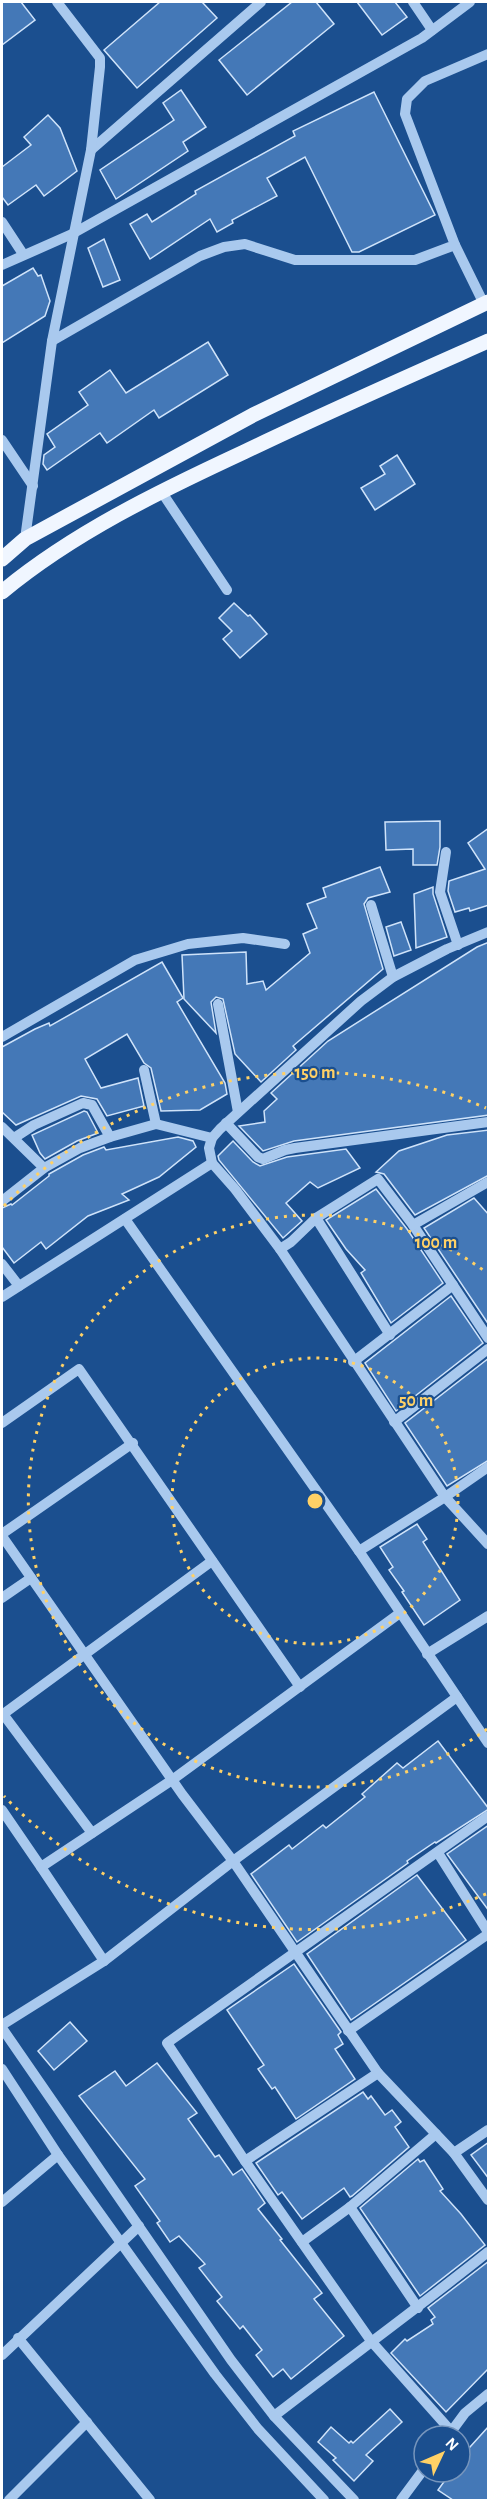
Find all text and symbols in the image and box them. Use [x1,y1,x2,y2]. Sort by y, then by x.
text: 150 m [295,1064,335,1082]
text: 100 m [415,1234,457,1252]
text: 50 m [399,1392,433,1410]
centre of rings [305,1491,325,1511]
north arrow [412,2424,472,2484]
text: N [442,2435,462,2454]

